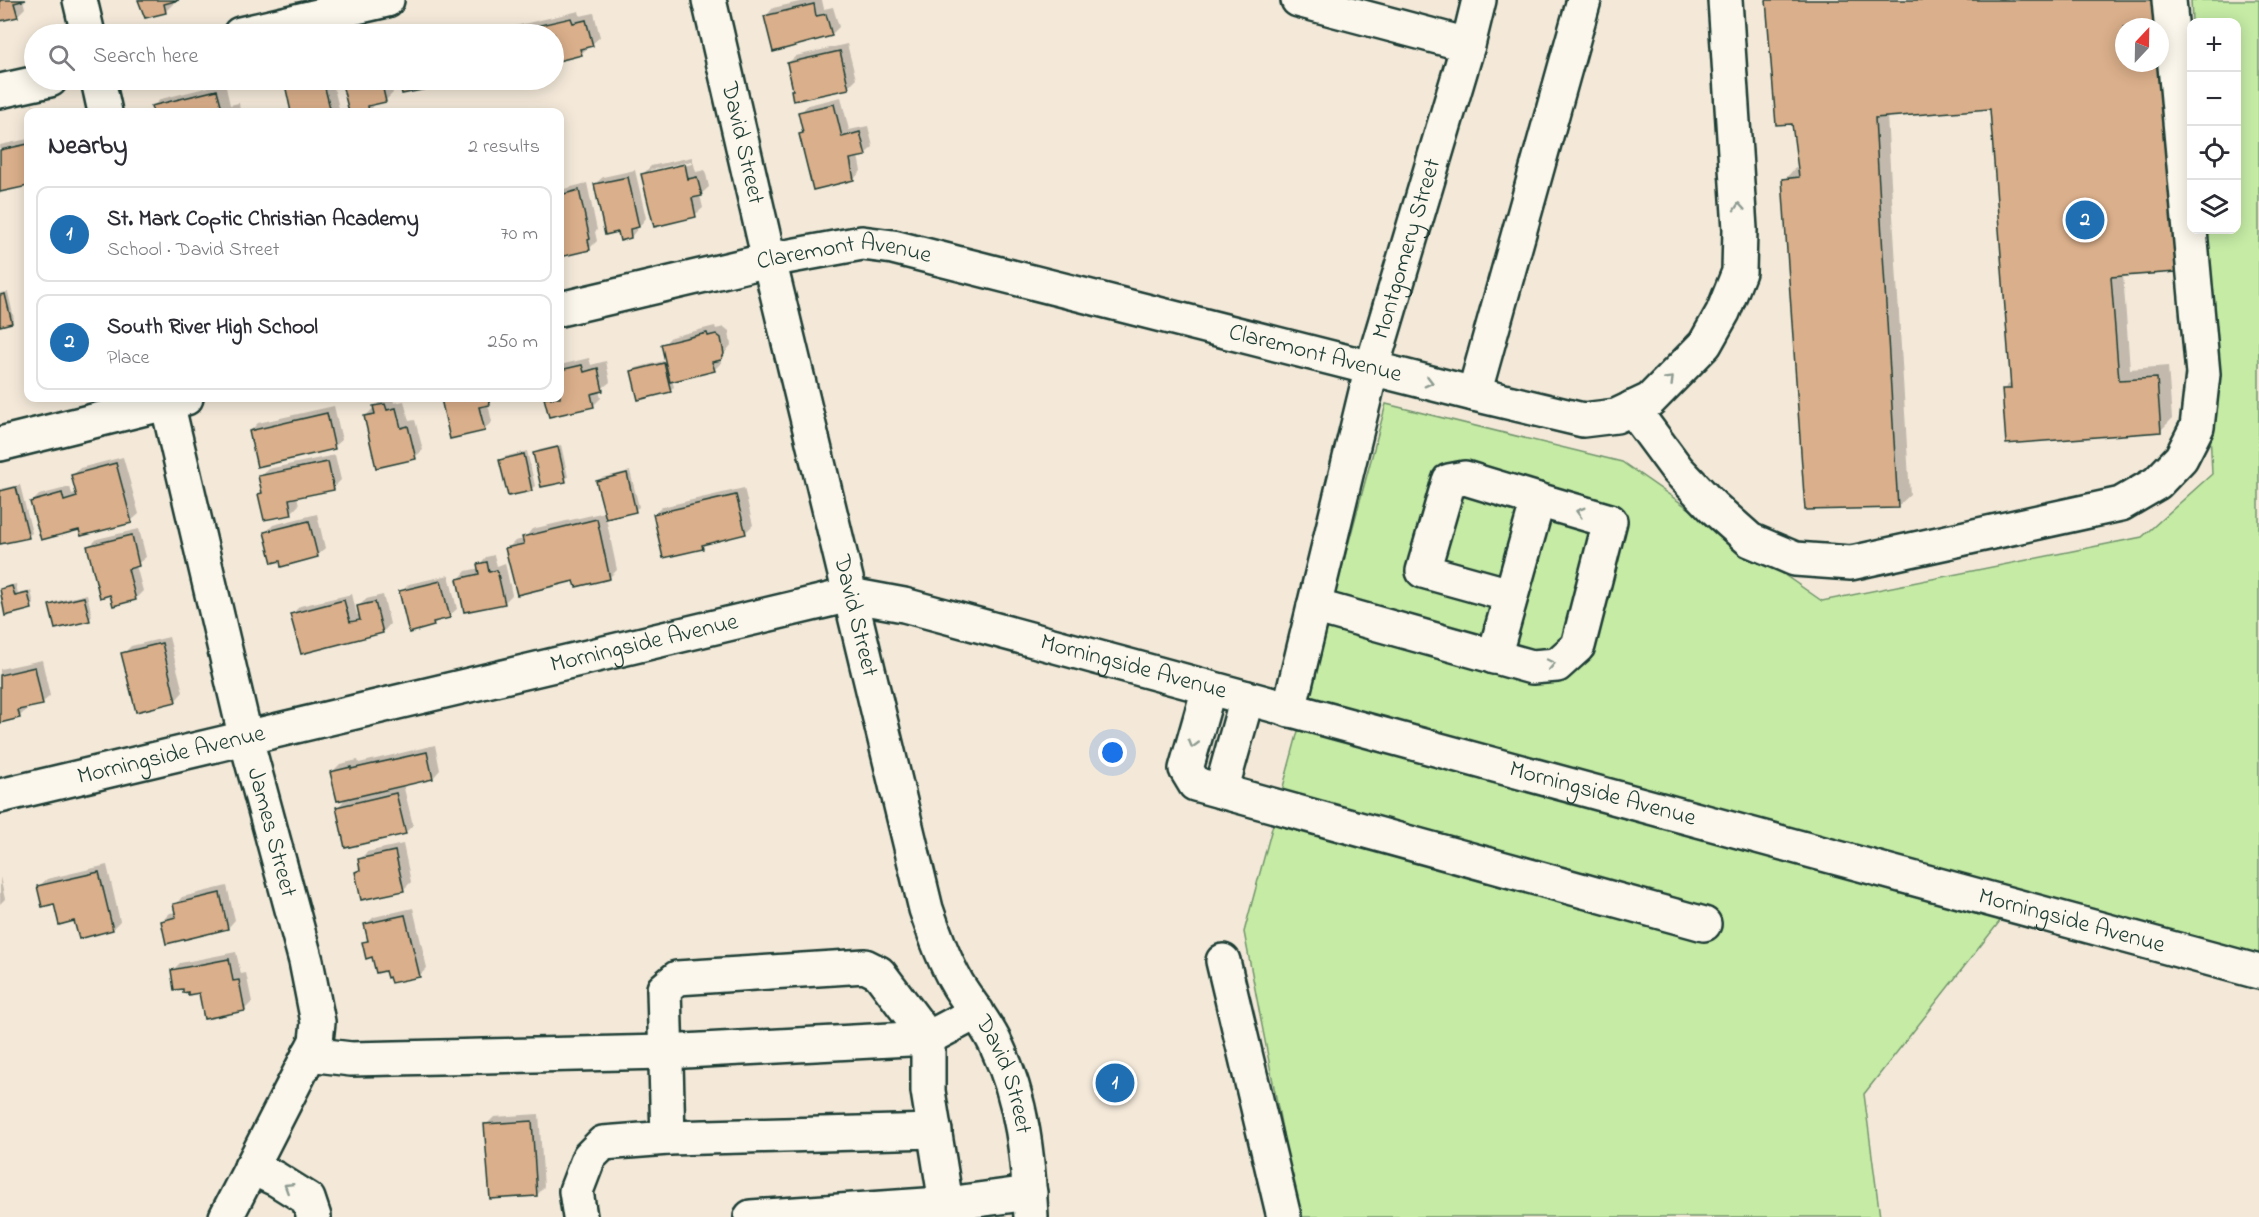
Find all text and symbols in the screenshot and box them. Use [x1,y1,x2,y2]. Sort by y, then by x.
north arrow [2115,18,2169,72]
map controls [2187,18,2241,234]
button: + [2187,18,2241,72]
search box [24,24,564,90]
icon: search [45,41,78,74]
text: Search here [93,41,198,73]
button: − [2187,72,2241,126]
street label: David Street [711,78,773,208]
button: locate [2187,126,2241,180]
text: Nearby [48,128,127,166]
text: 2 results [468,133,540,162]
street label: Montgomery Street [1364,154,1451,344]
button: layers [2187,180,2241,234]
pin: 2 [2066,198,2104,242]
one-way arrow [1733,202,1746,211]
text: St. Mark Coptic Christian Academy [107,204,419,236]
text: 1 [66,220,73,249]
text: 70 m [501,220,538,249]
street label: Claremont Avenue [753,225,935,280]
text: School · David Street [107,236,279,265]
text: South River High School [107,312,318,344]
street label: Claremont Avenue [1225,315,1406,393]
text: 2 [65,328,74,357]
text: 250 m [487,328,538,357]
text: Place [107,344,149,373]
one-way arrow [1423,374,1433,387]
one-way arrow [1663,376,1674,387]
one-way arrow [1575,507,1585,519]
street label: David Street [823,550,887,680]
street label: Morningside Avenue [547,604,742,683]
street label: Morningside Avenue [1036,625,1231,709]
one-way arrow [1546,658,1556,671]
street label: Morningside Avenue [74,716,269,795]
your location [1098,738,1127,767]
one-way arrow [1188,738,1200,749]
street label: Morningside Avenue [1505,752,1700,836]
street label: James Street [237,764,305,901]
street label: Morningside Avenue [1974,879,2169,963]
street label: David Street [965,1008,1040,1136]
pin: 1 [1096,1060,1134,1106]
one-way arrow [284,1183,295,1194]

